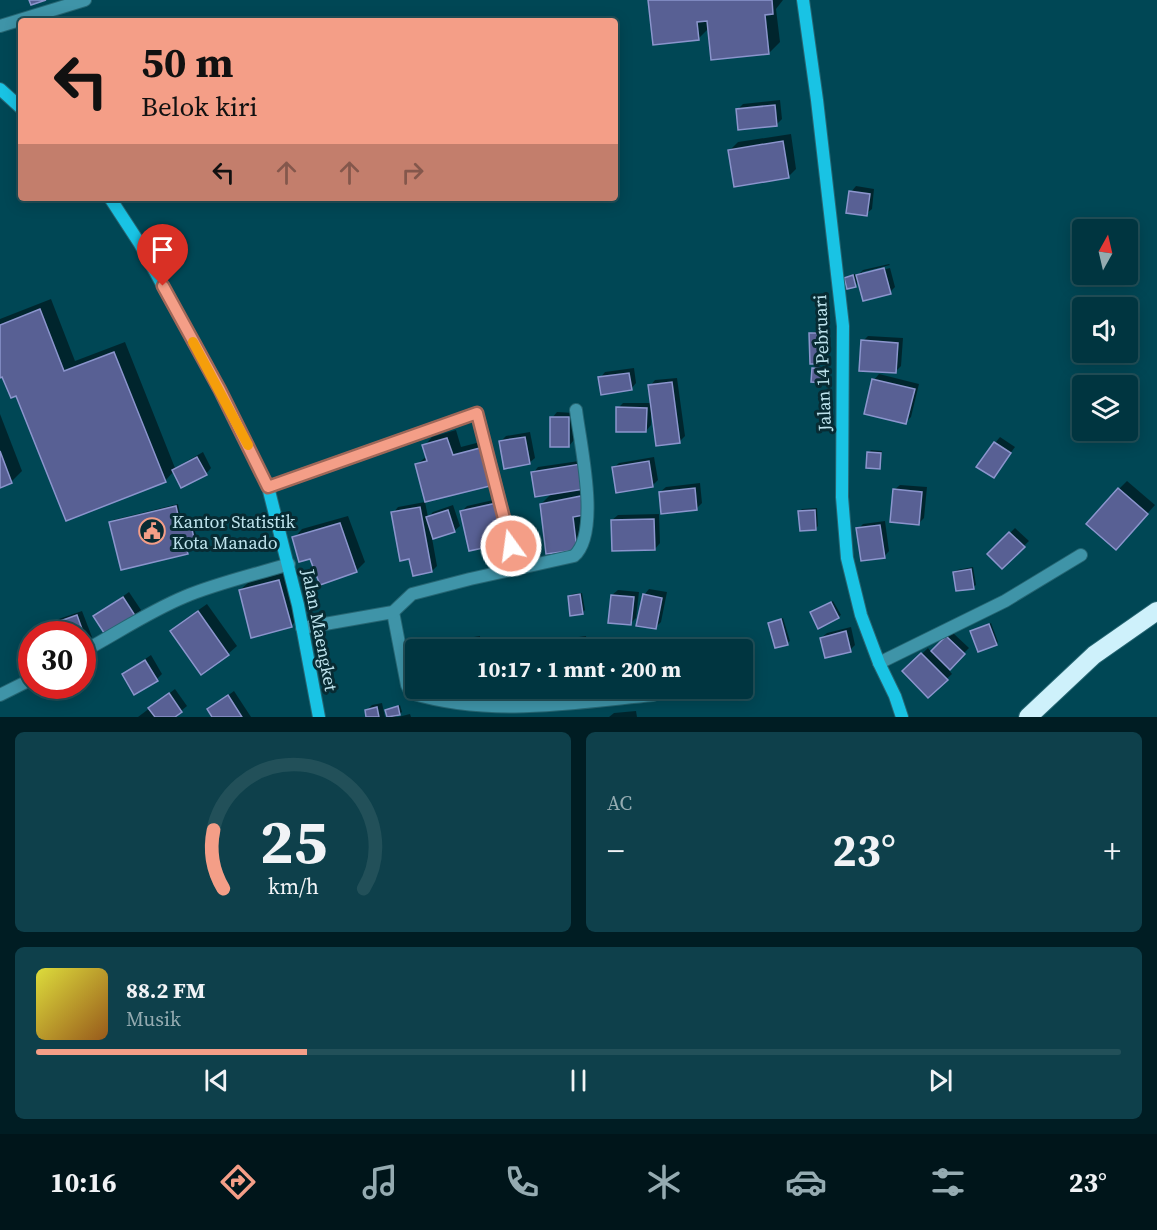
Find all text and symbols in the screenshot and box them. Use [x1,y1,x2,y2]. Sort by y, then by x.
text: 50 m [141,33,234,91]
icon: left [42,42,120,120]
text: Belok kiri [141,88,257,125]
icon: left [207,156,240,189]
icon: ahead [270,156,303,189]
icon: ahead [333,156,366,189]
icon: right [396,156,429,189]
north arrow [1072,219,1138,285]
map controls [1072,219,1138,441]
pin [137,224,188,286]
icon: arrive [146,233,179,266]
street label: Jalan 14 Pebruari [807,294,837,433]
button: sound [1072,297,1138,363]
button: layers [1072,375,1138,441]
place label: Kantor Statistik Kota Manado [172,509,296,555]
position arrow [479,514,543,578]
public building icon: Kantor Statistik Kota Manado [137,516,167,546]
street label: Jalan Maengket [296,566,344,693]
speed limit sign: 30 [18,621,96,699]
text: 10:17 · 1 mnt · 200 m [477,654,681,684]
text: AC [607,789,632,817]
text: 25 [259,798,327,884]
text: 23° [832,819,896,881]
text: − [607,828,625,873]
text: + [1103,828,1121,873]
text: km/h [267,872,319,901]
text: 88.2 FM [126,975,205,1005]
text: Musik [126,1005,181,1033]
icon: previous [200,1064,233,1097]
icon: pause [562,1064,595,1097]
icon: next [924,1064,957,1097]
icon: directions [217,1161,259,1203]
icon: music [359,1161,401,1203]
icon: phone [501,1161,543,1203]
icon: climate [643,1161,685,1203]
icon: car [785,1161,827,1203]
icon: filters [927,1161,969,1203]
text: 10:16 [50,1164,117,1201]
text: 23° [1069,1164,1107,1201]

